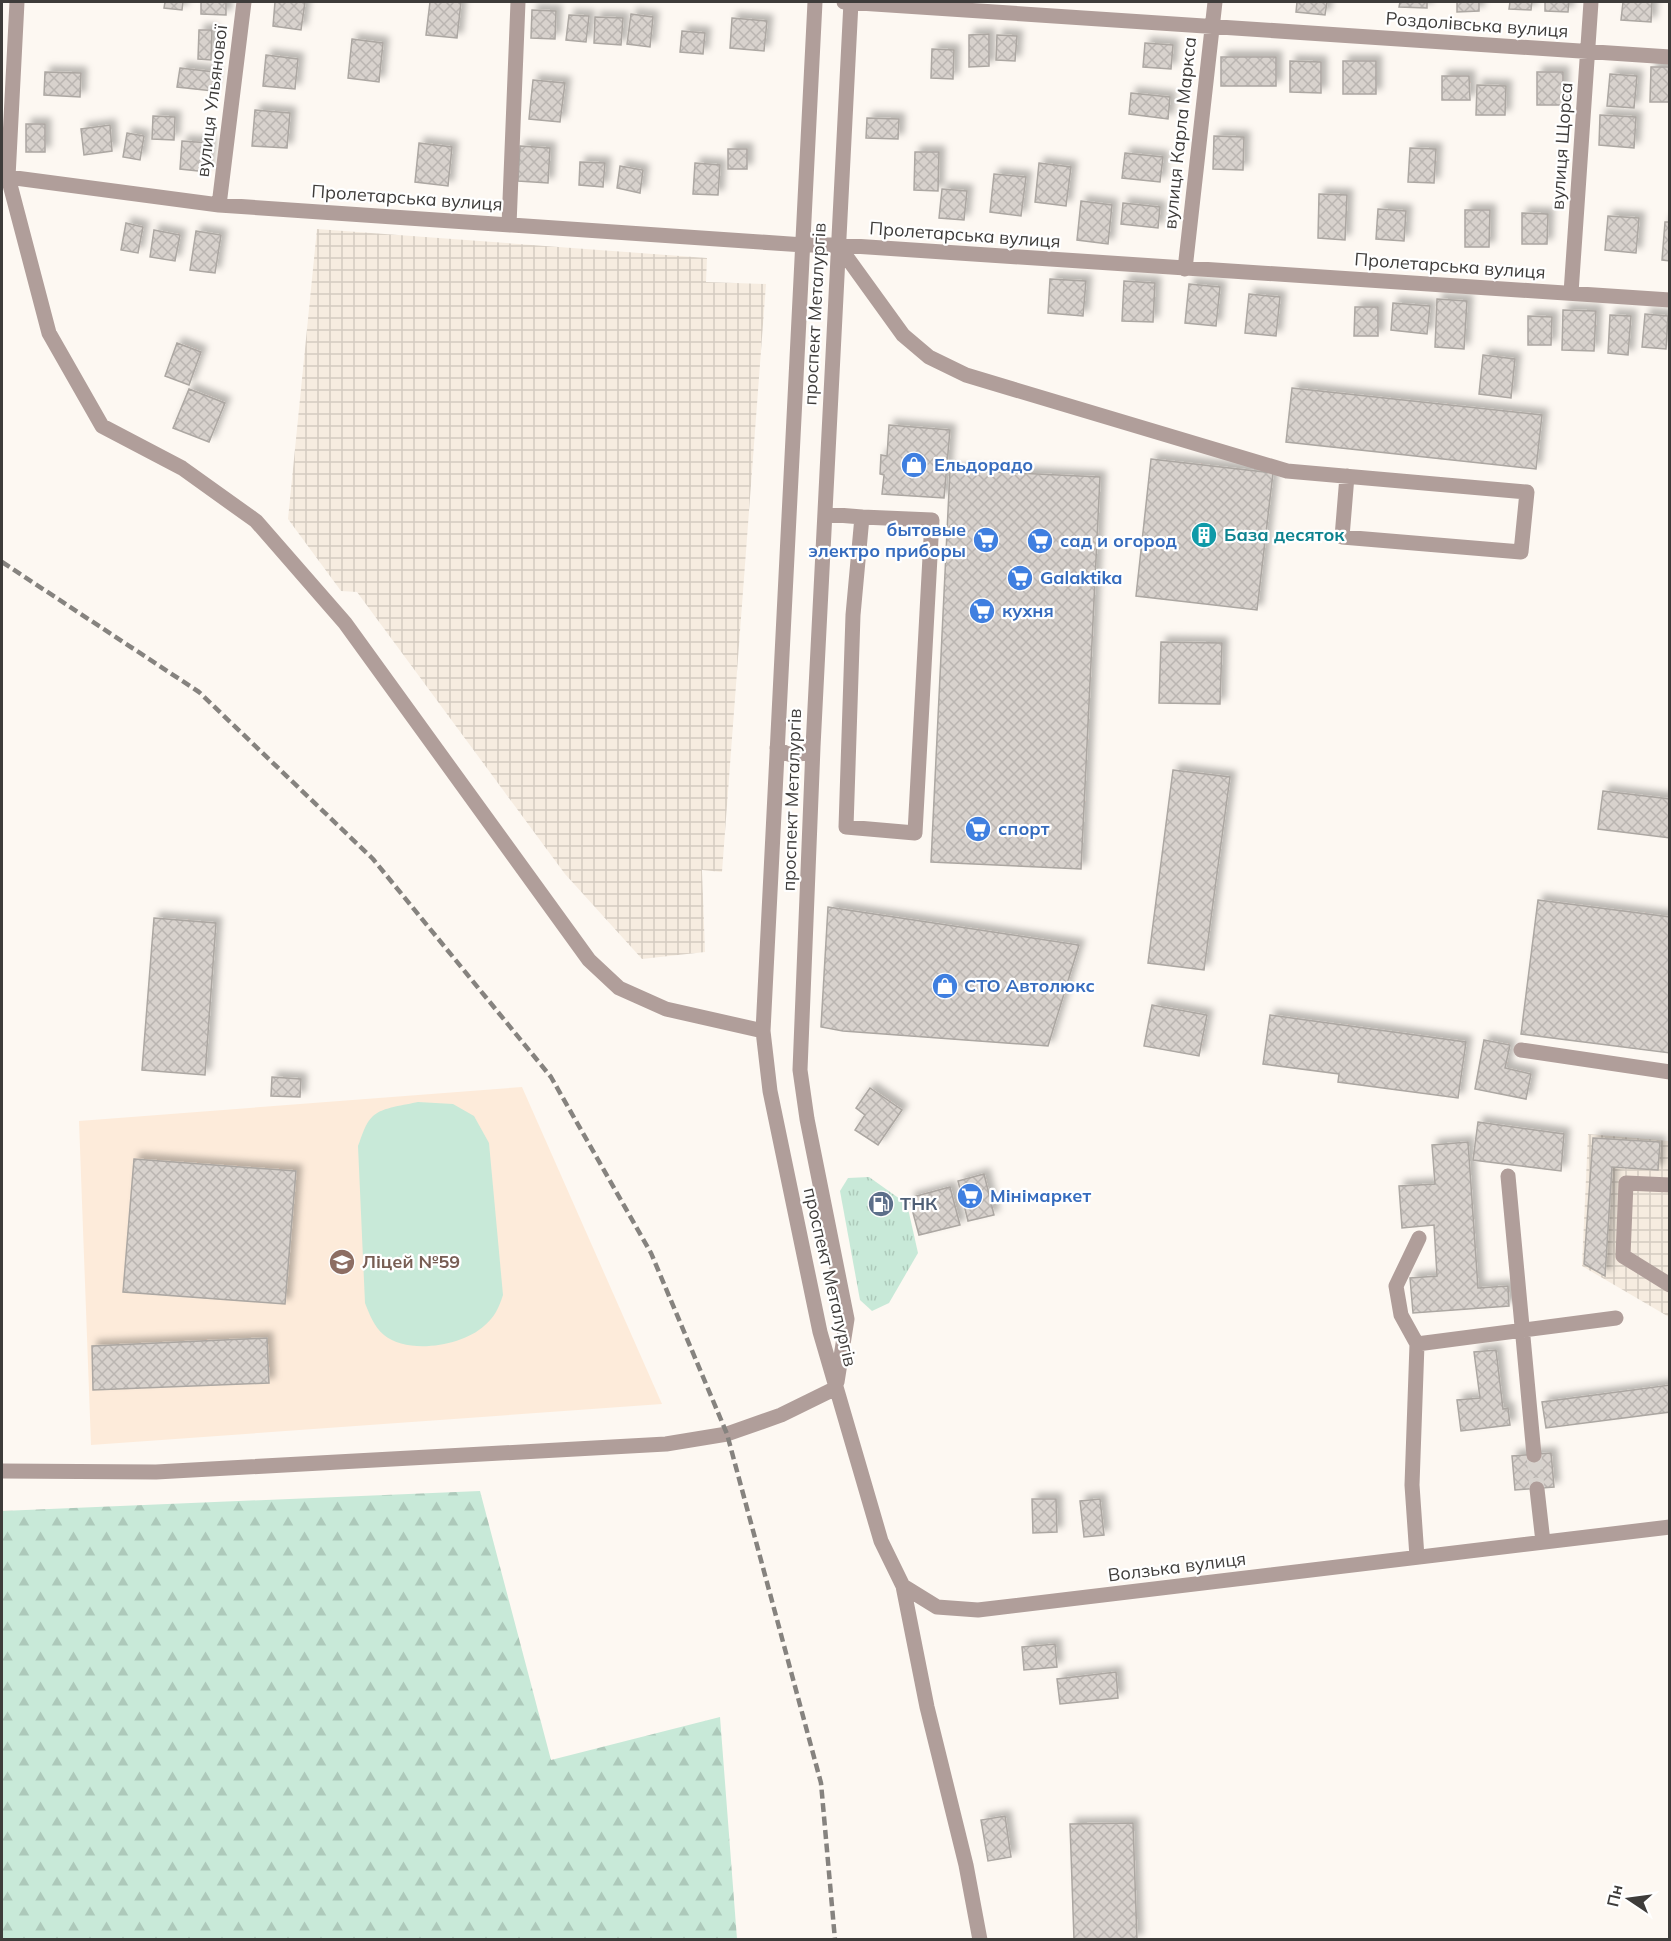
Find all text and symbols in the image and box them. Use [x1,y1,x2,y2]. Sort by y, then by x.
street label: Роздолівська вулиця [1385,7,1569,42]
street label: вулиця Ульянової [191,23,232,178]
street label: вулиця Карла Маркса [1158,36,1201,230]
street label: вулиця Щорса [1546,81,1577,210]
street label: Пролетарська вулиця [311,179,503,216]
street label: Пролетарська вулиця [869,216,1061,253]
street label: проспект Металургів [798,222,831,406]
street label: Пролетарська вулиця [1354,247,1546,284]
shop icon: Ельдорадо [899,450,929,480]
place label: Ельдорадо [934,453,1033,476]
place label: бытовые электро приборы [808,518,966,562]
building icon: База десяток [1189,520,1219,550]
place label: База десяток [1224,523,1345,546]
supermarket icon: бытовые электро приборы [971,525,1001,555]
supermarket icon: сад и огород [1025,526,1055,556]
place label: сад и огород [1060,529,1178,552]
supermarket icon: Galaktika [1005,563,1035,593]
place label: Galaktika [1040,566,1123,589]
supermarket icon: кухня [967,596,997,626]
place label: кухня [1002,599,1054,622]
street label: проспект Металургів [777,708,806,892]
supermarket icon: спорт [963,814,993,844]
place label: спорт [998,817,1050,840]
shop icon: СТО Автолюкс [930,971,960,1001]
place label: СТО Автолюкс [964,974,1095,997]
supermarket icon: Мінімаркет [955,1181,985,1211]
place label: Мінімаркет [990,1184,1091,1207]
street label: проспект Металургів [799,1185,862,1369]
fuel station icon: ТНК [866,1189,896,1219]
place label: ТНК [900,1192,938,1215]
school or university icon: Ліцей №59 [327,1247,357,1277]
place label: Ліцей №59 [362,1250,460,1273]
street label: Волзька вулиця [1107,1547,1247,1586]
north arrow [1599,1869,1659,1929]
text: Пн [1602,1883,1627,1909]

